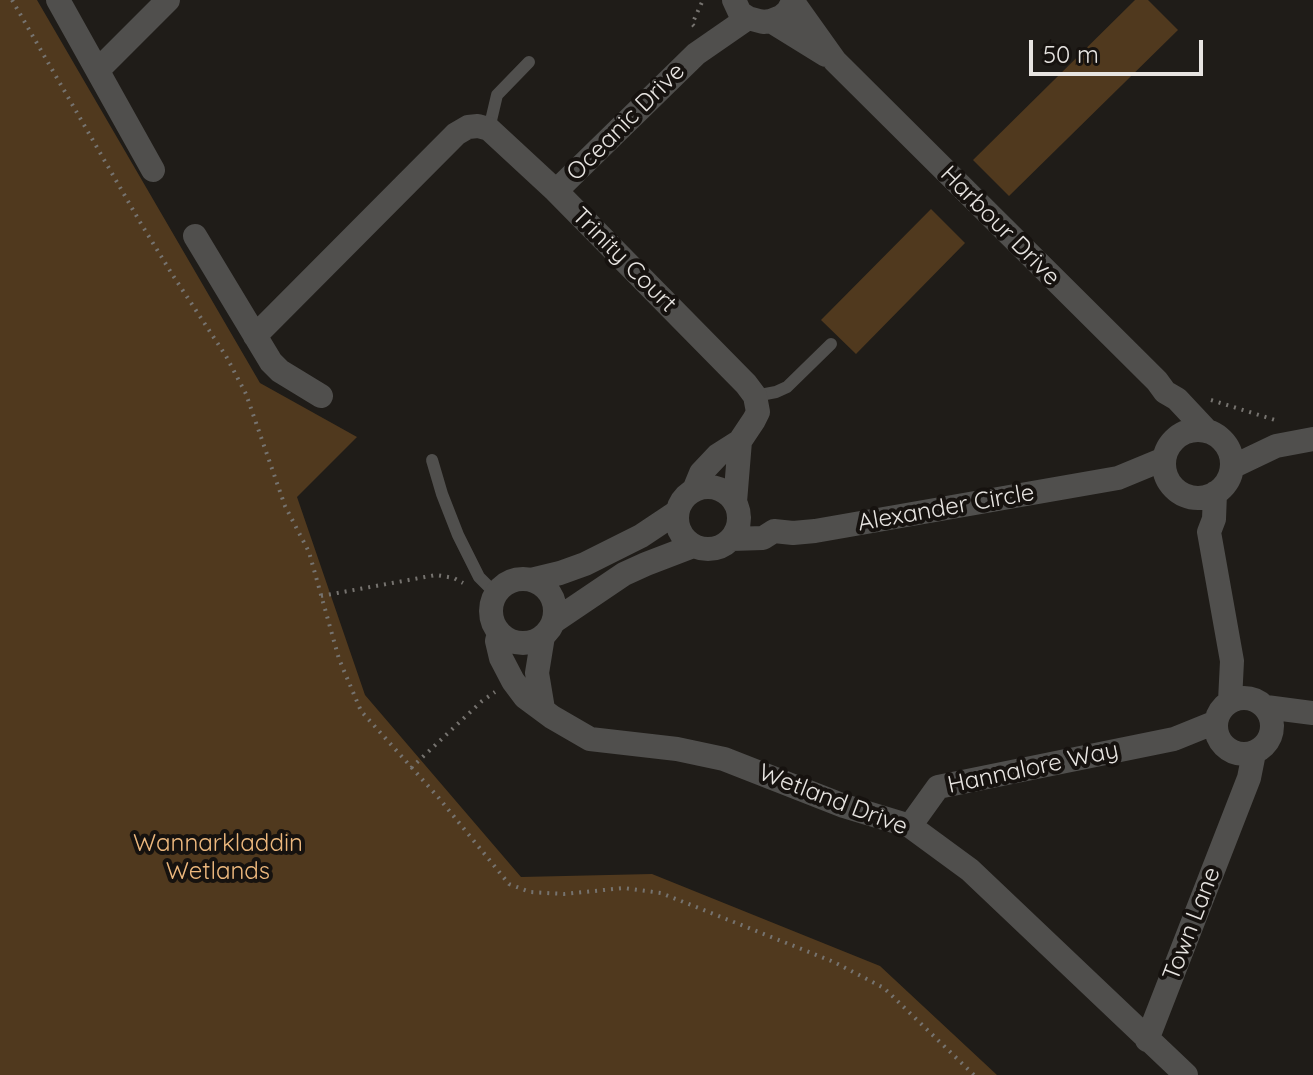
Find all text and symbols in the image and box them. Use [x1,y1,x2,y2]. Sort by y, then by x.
scale bar [1033,24,1207,74]
text: 50 m [1043,39,1099,69]
street label: Oceanic Drive [561,57,691,187]
street label: Harbour Drive [934,160,1066,292]
street label: Trinity Court [566,202,682,318]
street label: Alexander Circle [855,478,1037,538]
street label: Hannalore Way [945,736,1121,800]
street label: Wetland Drive [754,758,912,842]
park label: Wannarkladdin Wetlands [133,830,303,886]
street label: Town Lane [1157,863,1227,985]

